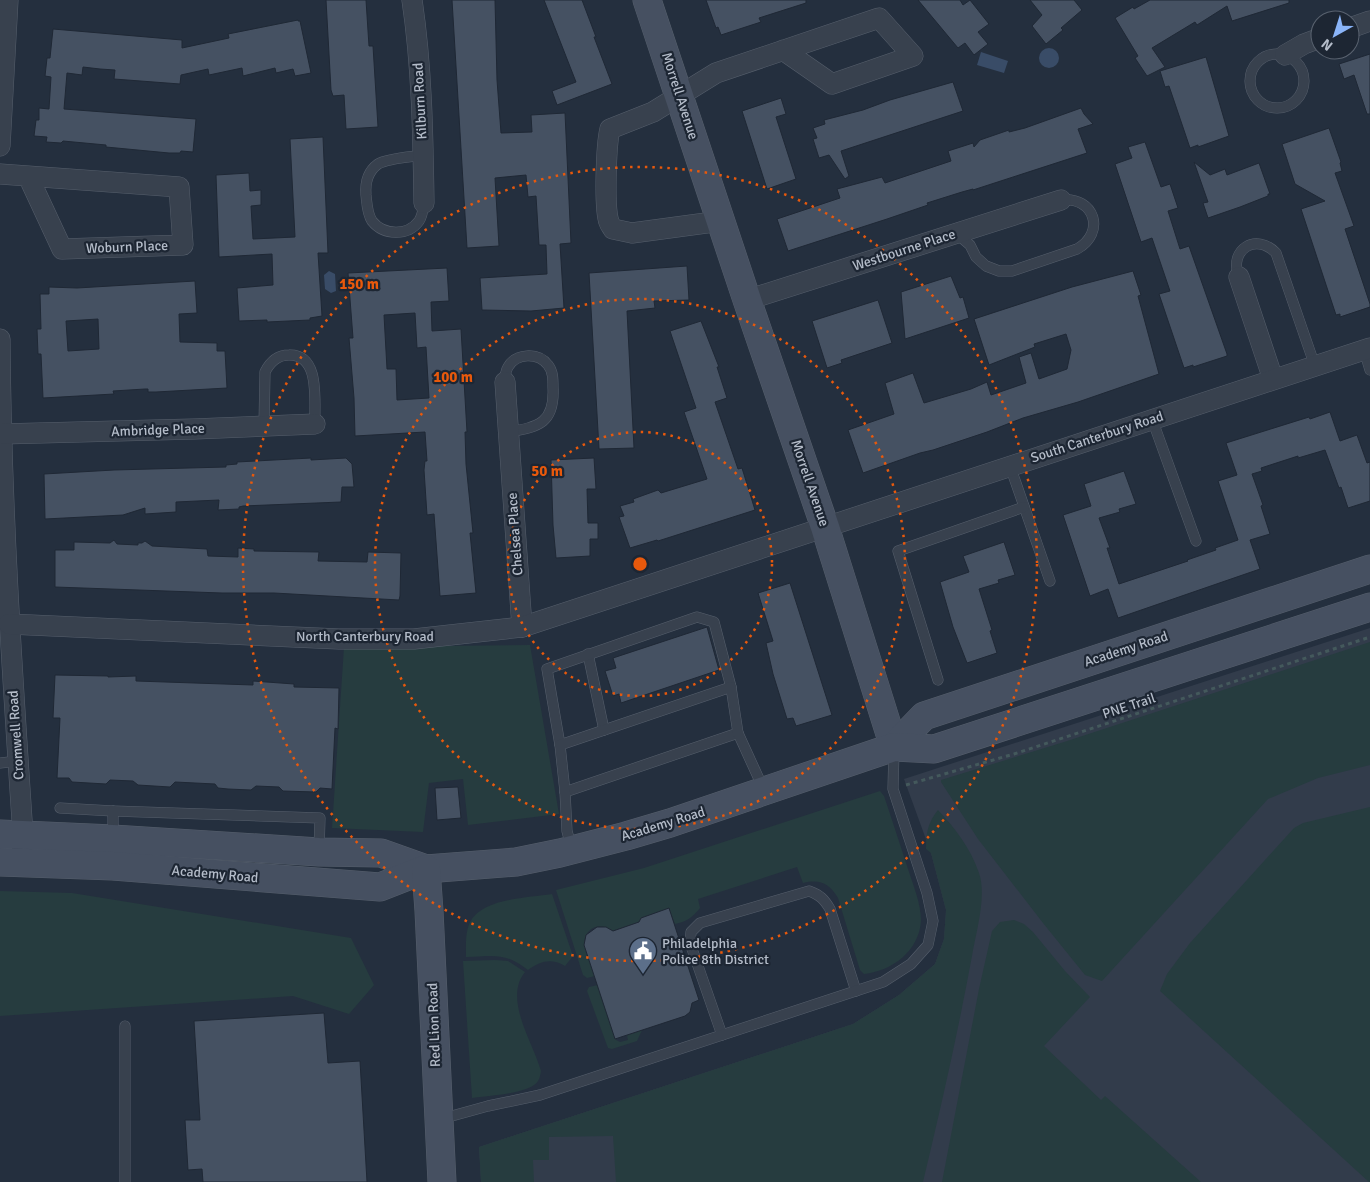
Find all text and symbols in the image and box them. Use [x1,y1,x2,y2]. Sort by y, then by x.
north arrow [1310,10,1360,60]
text: N [1318,35,1336,54]
street label: Morrell Avenue [658,50,702,142]
street label: Kilburn Road [409,62,431,140]
street label: Westbourne Place [850,225,958,275]
street label: Woburn Place [86,237,168,257]
text: 150 m [339,275,379,293]
text: 100 m [433,368,473,386]
street label: South Canterbury Road [1029,408,1165,466]
street label: Ambridge Place [111,420,205,440]
street label: Morrell Avenue [787,437,833,529]
text: 50 m [531,462,563,480]
street label: Chelsea Place [504,492,526,576]
centre of rings [631,555,649,573]
street label: Academy Road [1082,627,1170,671]
street label: North Canterbury Road [296,628,434,645]
street label: PNE Trail [1100,689,1158,723]
street label: Cromwell Road [4,690,28,780]
street label: Academy Road [619,803,707,845]
street label: Academy Road [171,862,259,886]
place label: Philadelphia Police 8th District [662,935,769,968]
public building icon: Philadelphia Police 8th District [628,936,658,975]
street label: Red Lion Road [424,982,444,1068]

